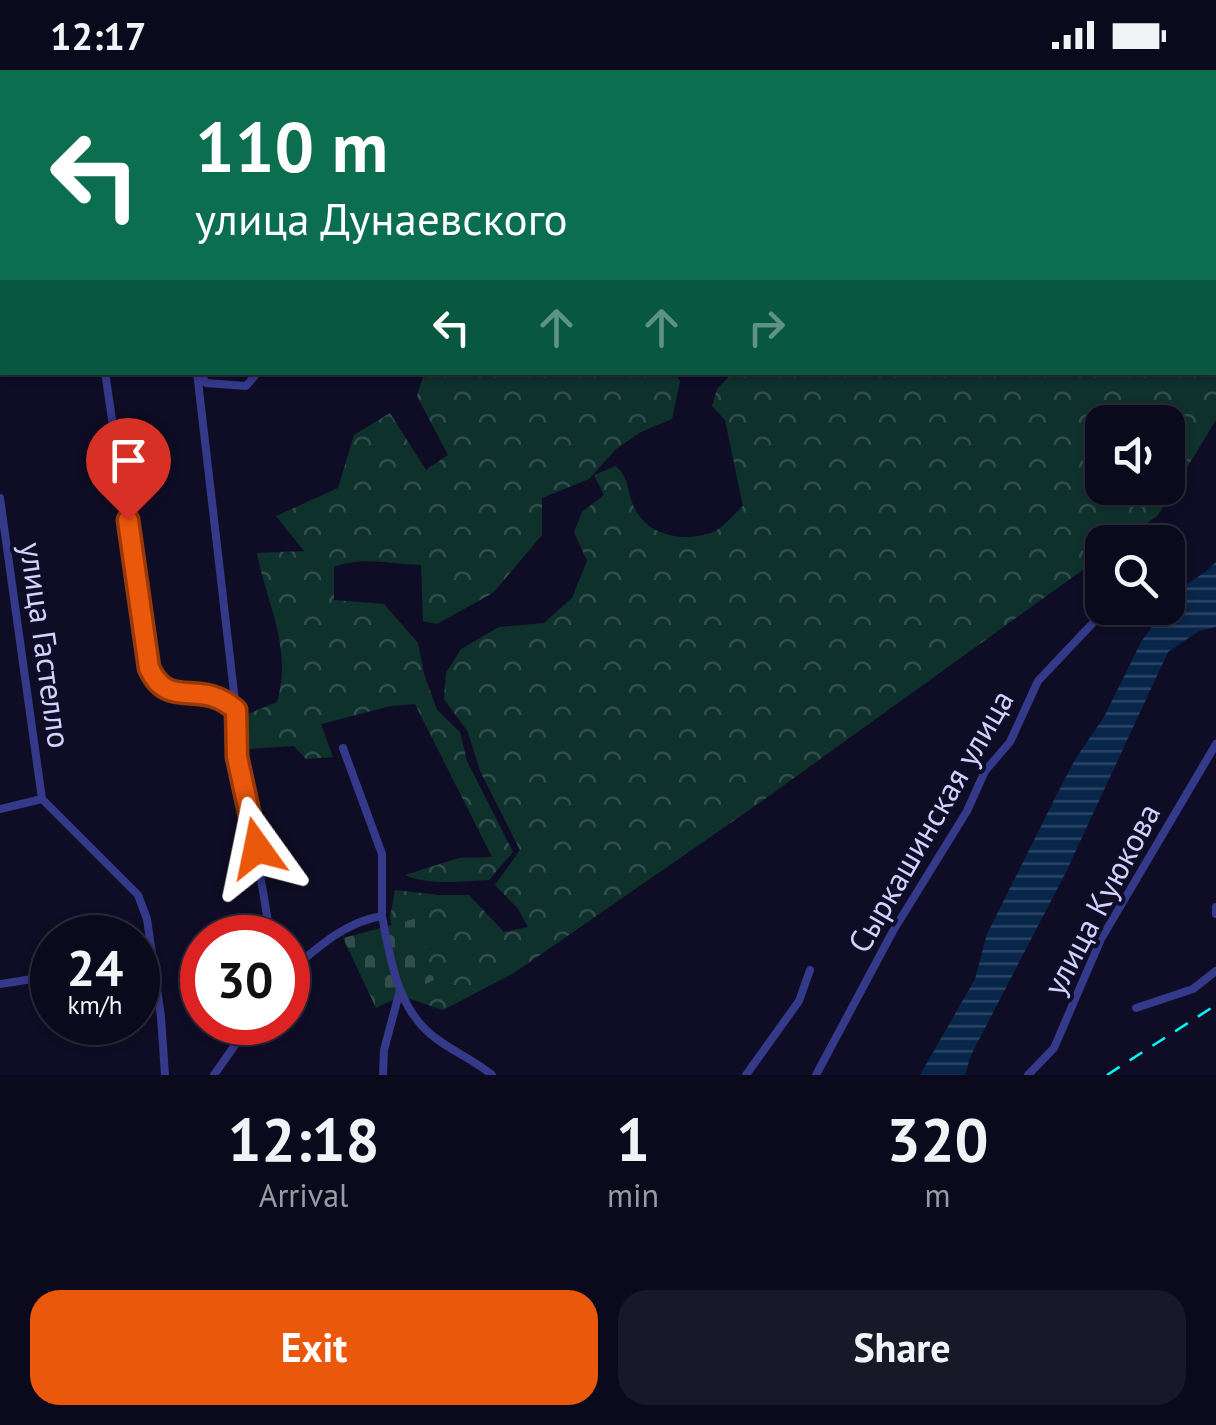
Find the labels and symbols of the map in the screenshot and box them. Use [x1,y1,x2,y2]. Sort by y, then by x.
pin [86,418,171,521]
street label: улица Гастелло [11,539,81,751]
street label: Сыркашинская улица [838,682,1022,960]
position arrow [205,796,309,900]
street label: улица Куюкова [1033,796,1169,1002]
speed limit sign: 30 [180,915,310,1045]

